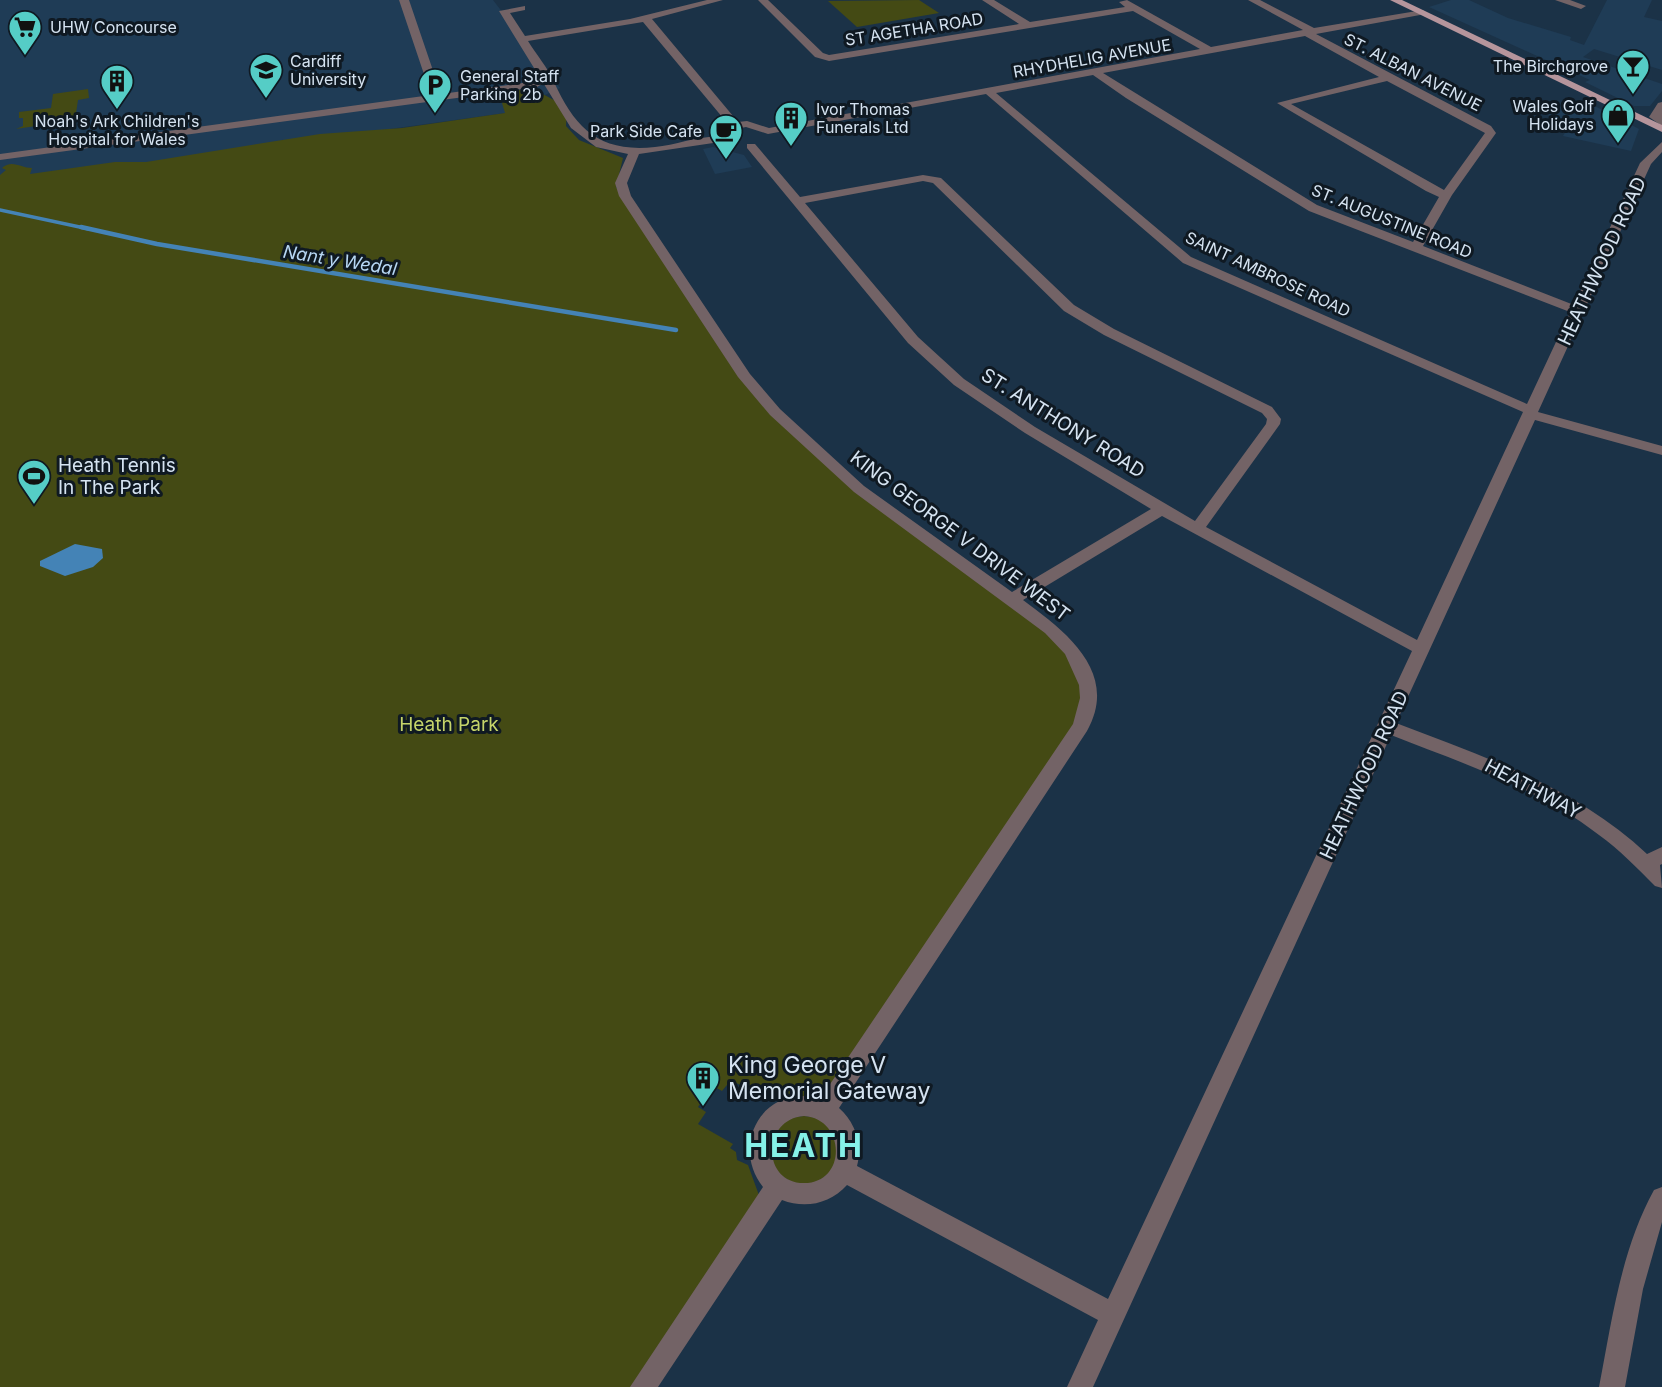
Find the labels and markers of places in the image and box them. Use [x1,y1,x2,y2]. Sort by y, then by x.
supermarket icon: UHW Concourse [6,8,44,57]
place label: UHW Concourse [50,17,177,37]
bar icon: The Birchgrove [1614,47,1652,96]
school or university icon: Cardiff University [247,51,285,100]
place label: Cardiff University [290,51,366,89]
place label: The Birchgrove [1493,56,1608,76]
building icon: Noah's Ark Children's Hospital for Wales [98,62,136,111]
parking icon: General Staff Parking 2b [416,66,454,115]
place label: General Staff Parking 2b [460,66,559,104]
place label: Wales Golf Holidays [1513,96,1594,134]
shop icon: Wales Golf Holidays [1599,96,1637,145]
building icon: Ivor Thomas Funerals Ltd [772,99,810,148]
place label: Ivor Thomas Funerals Ltd [816,99,910,137]
place label: Noah's Ark Children's Hospital for Wales [34,111,200,149]
cafe icon: Park Side Cafe [707,112,745,161]
place label: Park Side Cafe [590,121,702,141]
place label: Heath Tennis In The Park [58,454,176,499]
sports icon: Heath Tennis In The Park [15,457,53,506]
place label: King George V Memorial Gateway [728,1051,930,1105]
building icon: King George V Memorial Gateway [684,1059,722,1108]

